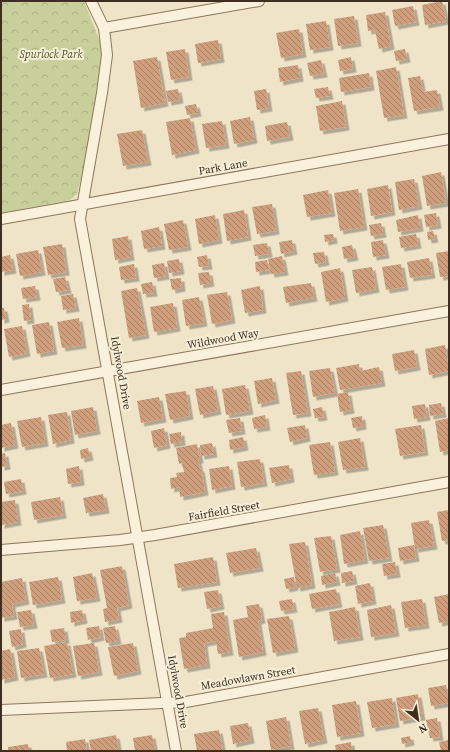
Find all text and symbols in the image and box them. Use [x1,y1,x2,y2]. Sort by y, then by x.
park label: Spurlock Park [20,47,83,62]
street label: Park Lane [197,155,249,179]
street label: Wildwood Way [186,325,260,353]
street label: Idylwood Drive [107,335,135,411]
street label: Fairfield Street [187,497,261,525]
street label: Idylwood Drive [164,654,192,730]
street label: Meadowlawn Street [199,662,297,694]
north arrow [398,700,438,740]
text: N [416,720,430,737]

